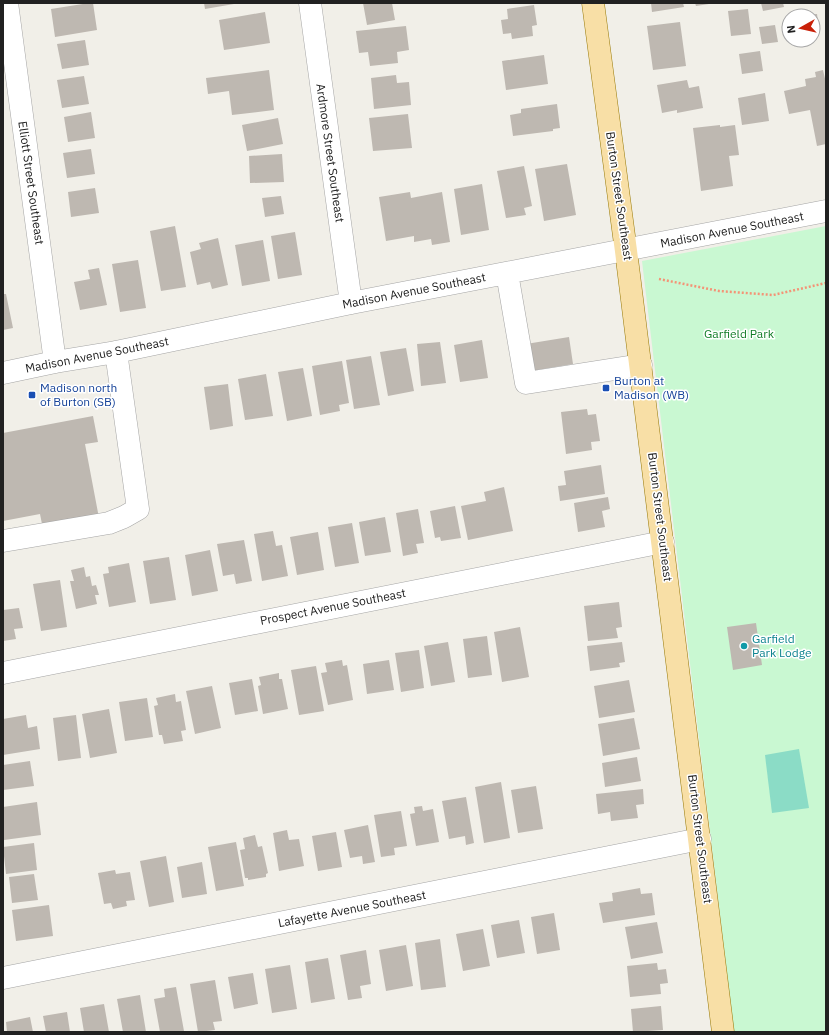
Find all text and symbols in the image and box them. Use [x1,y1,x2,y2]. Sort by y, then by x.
north arrow [781,8,821,48]
text: N [784,24,799,34]
street label: Ardmore Street Southeast [313,82,348,223]
street label: Elliott Street Southeast [15,120,48,246]
street label: Burton Street Southeast [603,131,636,261]
street label: Madison Avenue Southeast [659,208,805,251]
street label: Madison Avenue Southeast [341,269,487,312]
park label: Garfield Park [704,326,775,341]
street label: Madison Avenue Southeast [24,333,170,376]
place label: Burton at Madison (WB) [614,373,689,402]
place label: Madison north of Burton (SB) [40,380,117,409]
marker: Burton at Madison (WB) [601,383,611,393]
marker: Madison north of Burton (SB) [27,390,37,400]
street label: Burton Street Southeast [645,452,676,582]
street label: Prospect Avenue Southeast [259,585,407,628]
place label: Garfield Park Lodge [752,631,812,660]
marker: Garfield Park Lodge [739,641,749,651]
street label: Burton Street Southeast [685,774,716,904]
street label: Lafayette Avenue Southeast [277,887,427,930]

